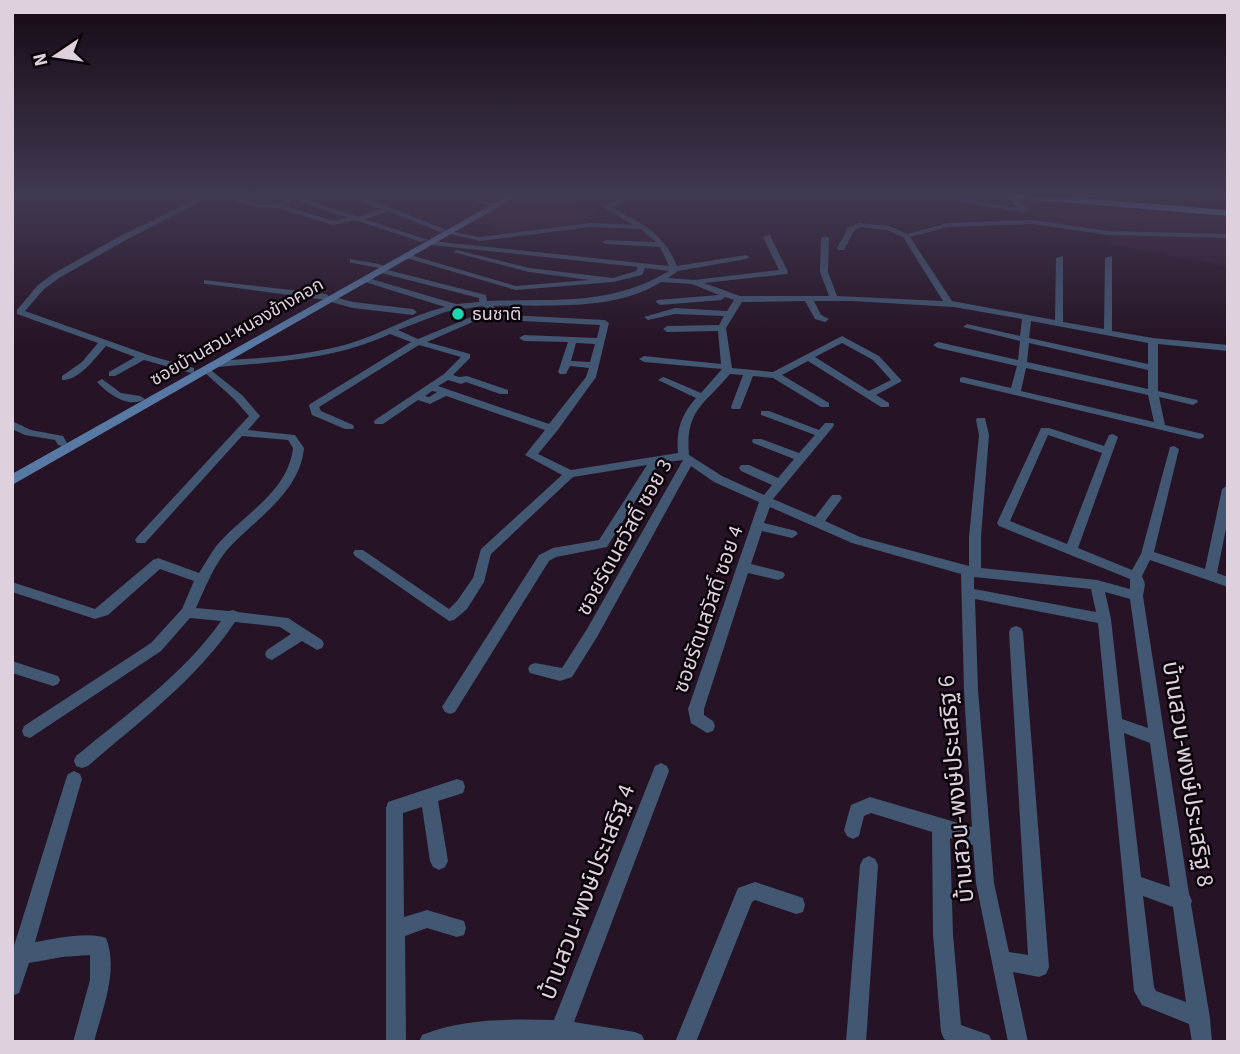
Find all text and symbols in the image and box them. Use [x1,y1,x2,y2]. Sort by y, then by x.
north arrow [21,21,91,91]
text: N [26,50,55,69]
street label: ซอยบ้านสวน-หนองข้างคอก [146,272,328,392]
place label: ธนชาติ [472,302,521,327]
marker: ธนชาติ [450,306,466,322]
street label: ซอยรัตนสวัสดิ์ ซอย 3 [568,453,680,621]
street label: ซอยรัตนสวัสดิ์ ซอย 4 [665,521,751,697]
street label: บ้านสวน-พงษ์ประเสริฐ 8 [1153,659,1223,889]
street label: บ้านสวน-พงษ์ประเสริฐ 6 [929,674,983,904]
street label: บ้านสวน-พงษ์ประเสริฐ 4 [530,779,644,1005]

